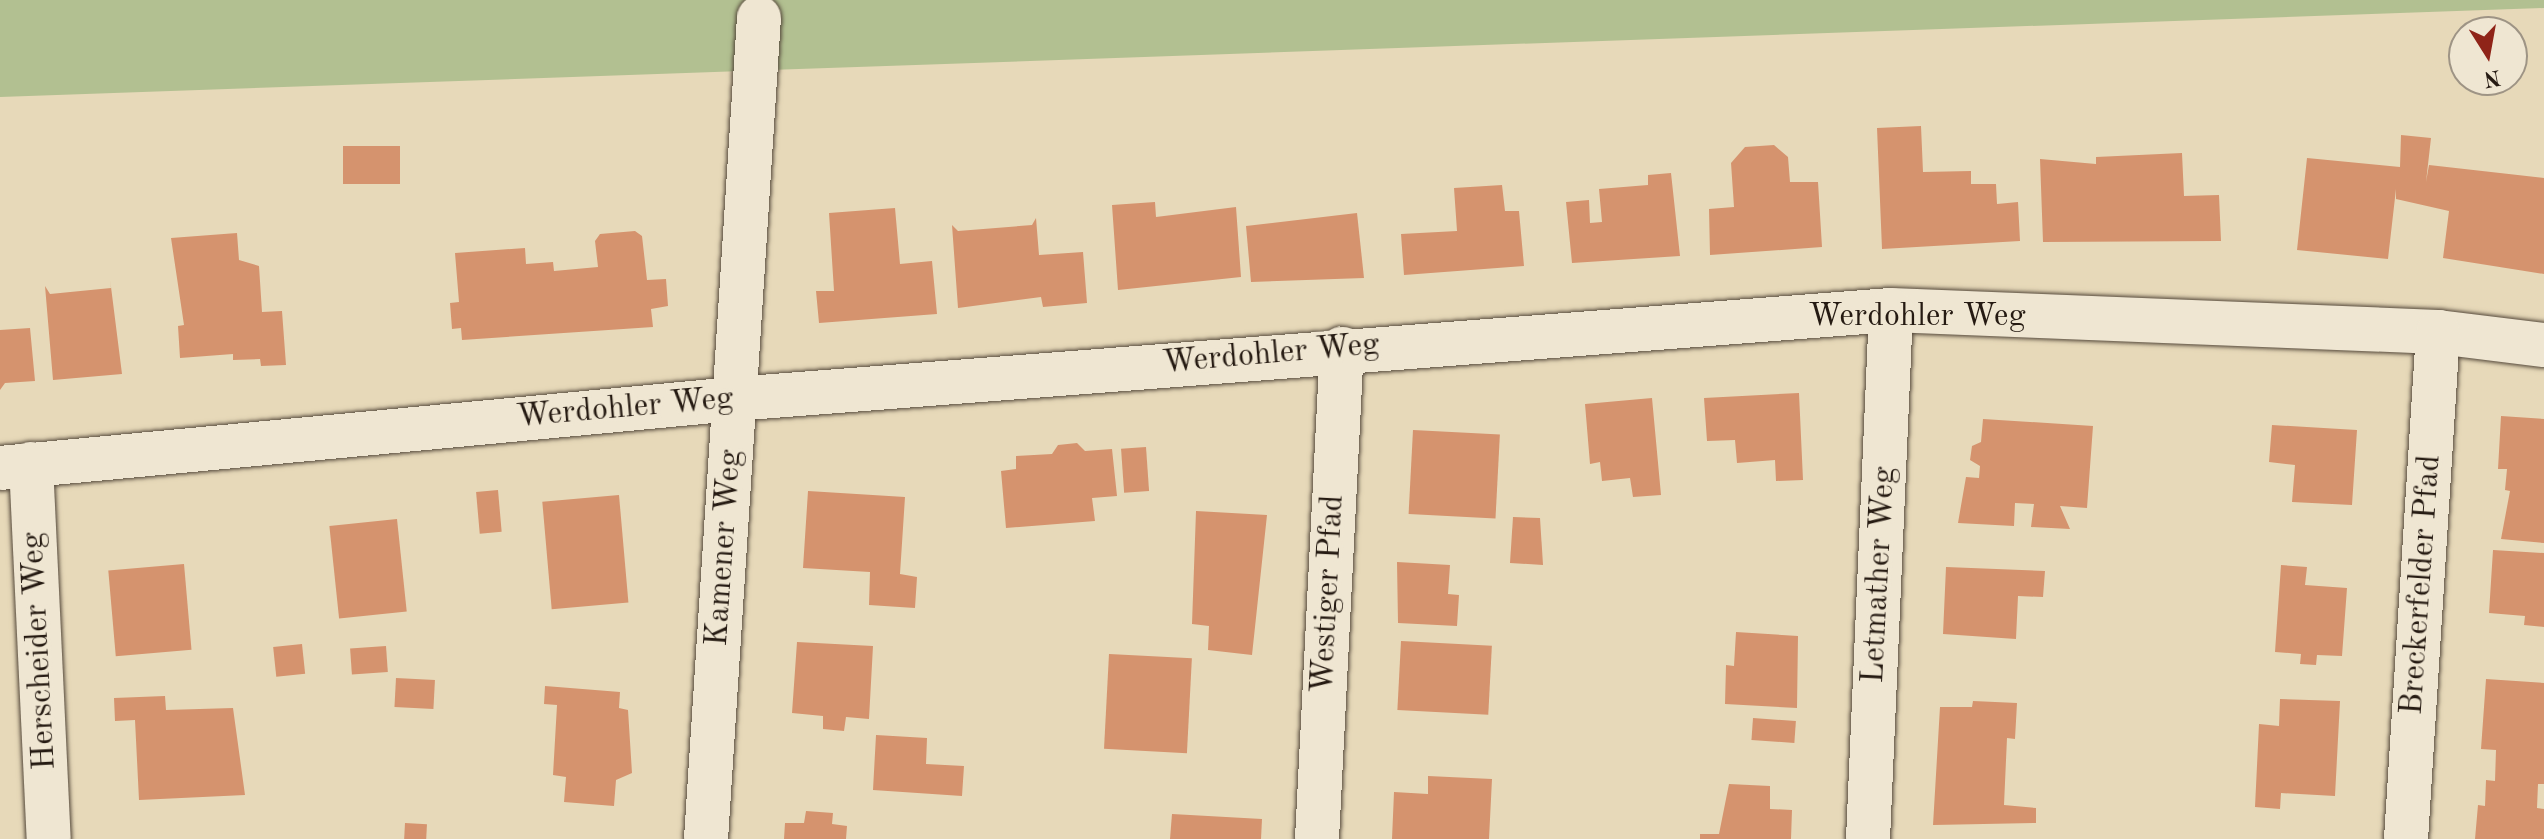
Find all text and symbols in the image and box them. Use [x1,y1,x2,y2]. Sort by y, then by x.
north arrow [2448,16,2528,96]
text: N [2482,65,2503,90]
street label: Werdohler Weg [1808,298,2026,336]
street label: Werdohler Weg [1161,326,1381,384]
street label: Werdohler Weg [515,380,735,438]
street label: Kamener Weg [699,448,751,648]
street label: Breckerfelder Pfad [2394,454,2450,716]
street label: Letmather Weg [1855,466,1905,684]
street label: Westiger Pfad [1305,494,1353,694]
street label: Herscheider Weg [15,531,65,771]

